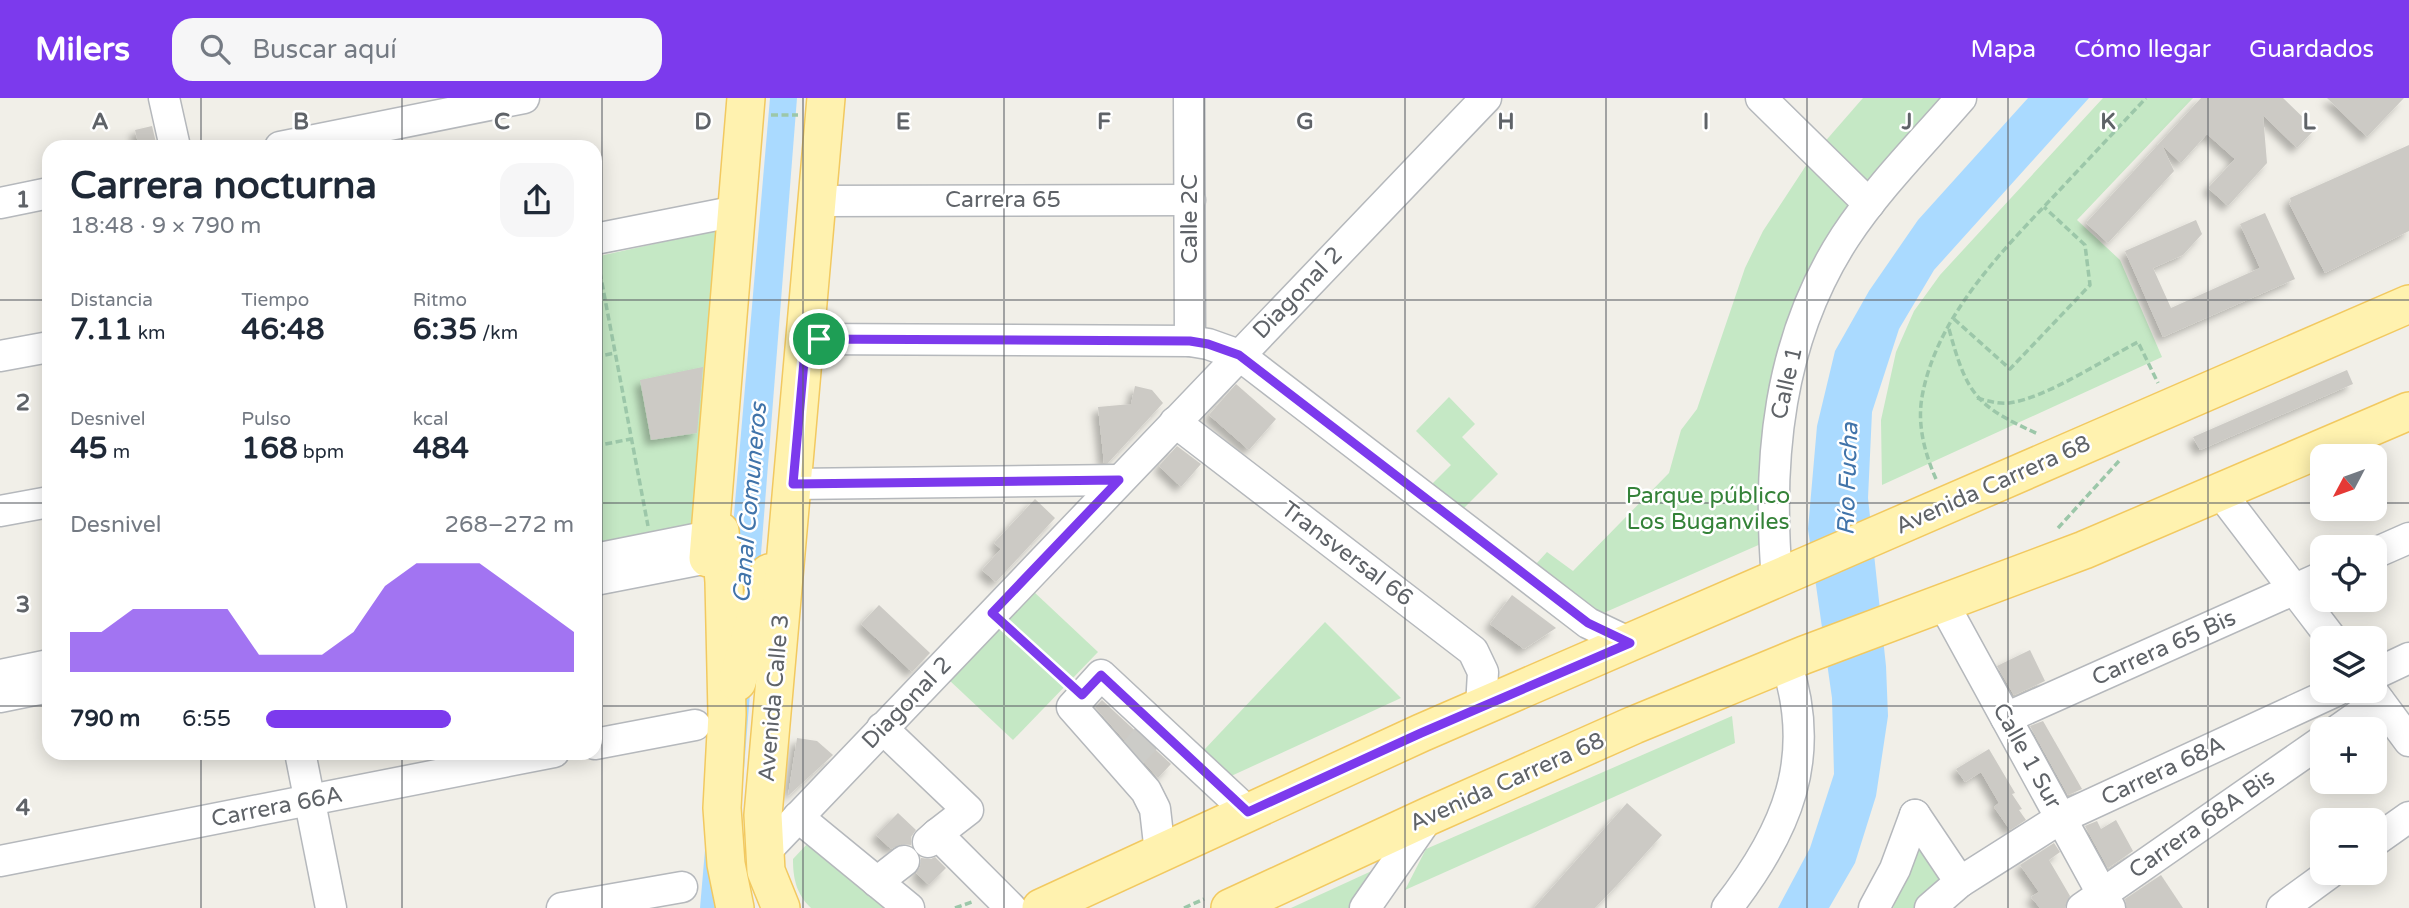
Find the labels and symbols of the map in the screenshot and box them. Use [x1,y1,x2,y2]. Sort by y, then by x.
text: A [91,108,109,136]
text: B [293,108,309,136]
text: C [494,108,510,136]
text: D [694,108,712,136]
text: E [896,108,910,136]
text: F [1097,108,1111,136]
text: G [1296,108,1314,136]
text: H [1497,108,1515,136]
text: I [1703,108,1709,136]
text: J [1901,108,1912,136]
text: K [2100,108,2116,136]
text: L [2302,108,2316,136]
street label: Calle 2C [1176,174,1204,264]
text: 1 [16,186,30,214]
street label: Carrera 65 [945,186,1061,214]
street label: Diagonal 2 [1247,241,1349,345]
pin [789,309,849,369]
street label: Calle 1 [1765,344,1809,422]
text: 2 [16,389,30,417]
water label: Canal Comuneros [727,400,773,604]
water label: Río Fucha [1832,421,1864,536]
street label: Avenida Carrera 68 [1891,429,2095,541]
north arrow [2310,444,2387,522]
park label: Parque público Los Buganviles [1626,482,1790,536]
street label: Transversal 66 [1276,495,1418,613]
text: 3 [16,591,30,619]
street label: Carrera 65 Bis [2088,604,2240,692]
street label: Avenida Calle 3 [753,613,795,783]
street label: Diagonal 2 [856,651,958,755]
street label: Calle 1 Sur [1986,698,2068,814]
street label: Avenida Carrera 68 [1405,726,1609,838]
street label: Carrera 68A [2097,730,2229,812]
street label: Carrera 68A Bis [2124,763,2280,885]
street label: Carrera 66A [209,781,345,833]
text: 4 [16,794,31,822]

